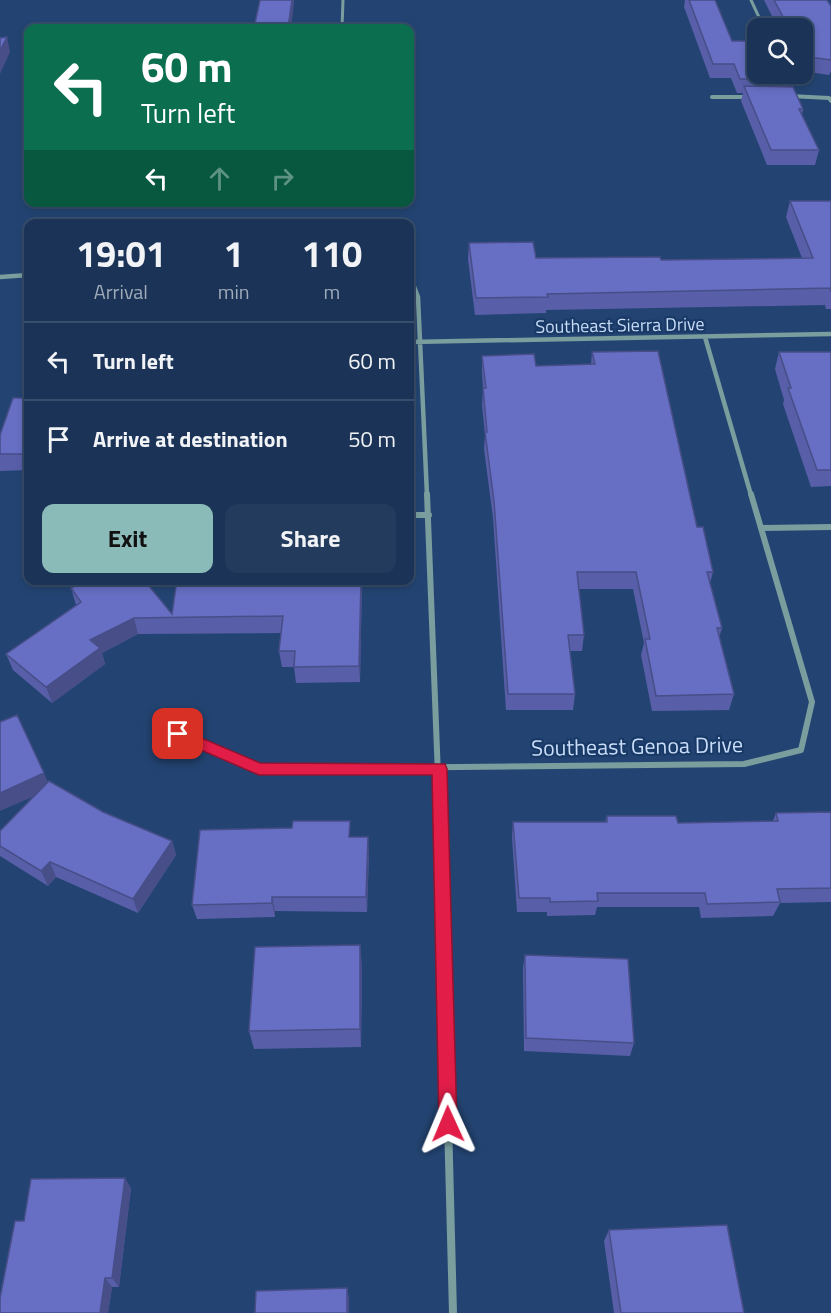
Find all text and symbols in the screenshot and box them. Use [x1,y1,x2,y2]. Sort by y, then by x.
map controls [747,18,813,84]
button: search [747,18,813,84]
text: 60 m [141,34,233,98]
icon: left [42,48,120,126]
text: Turn left [141,92,235,133]
icon: left [140,162,173,195]
icon: ahead [203,162,236,195]
icon: right [266,162,299,195]
text: 19:01 [76,226,166,281]
text: 1 [224,226,244,281]
text: 110 [302,226,362,281]
text: Arrival [94,276,148,307]
text: min [218,276,250,307]
text: m [323,276,340,307]
street label: Southeast Sierra Drive [535,310,705,340]
text: Turn left [93,344,174,378]
text: 60 m [348,344,396,378]
icon: left [42,345,75,378]
text: Arrive at destination [93,422,288,456]
text: 50 m [348,422,396,456]
icon: arrive [42,423,75,456]
button: Exit [42,504,213,573]
button: Share [225,504,396,573]
pin [152,708,203,759]
icon: arrive [161,717,194,750]
street label: Southeast Genoa Drive [531,727,743,765]
position arrow [416,1092,480,1156]

